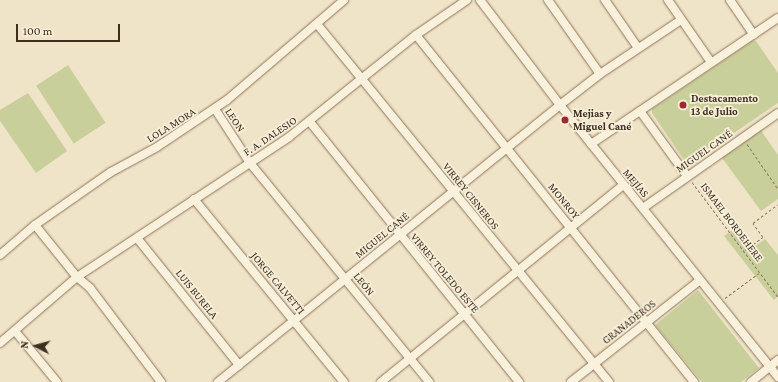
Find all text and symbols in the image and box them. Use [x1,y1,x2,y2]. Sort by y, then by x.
scale bar [18,16,122,42]
text: 100 m [23,24,52,38]
place label: Destacamento 13 de Julio [691,92,758,118]
marker: Destacamento 13 de Julio [678,100,688,110]
street label: LOLA MORA [144,105,198,145]
street label: LEON [222,106,248,134]
place label: Mejias y Miguel Cané [573,107,631,133]
street label: F. A. DALESIO [241,113,299,159]
marker: Mejias y Miguel Cané [560,115,570,125]
street label: MIGUEL CANÉ [673,127,735,175]
street label: VIRREY CISNEROS [440,160,502,232]
street label: MEJÍAS [620,166,652,200]
street label: MONROY [545,180,583,222]
street label: ISMAEL BORDEHERE [698,180,766,264]
street label: MIGUEL CANÉ [352,209,412,261]
street label: VIRREY TOLEDO ESTE [408,230,482,316]
street label: JORGE CALVETTI [248,249,308,317]
street label: LUIS BURELA [173,267,221,321]
street label: LEÓN [351,270,377,298]
street label: GRANADEROS [600,297,658,347]
north arrow [16,326,56,366]
text: N [18,340,30,349]

